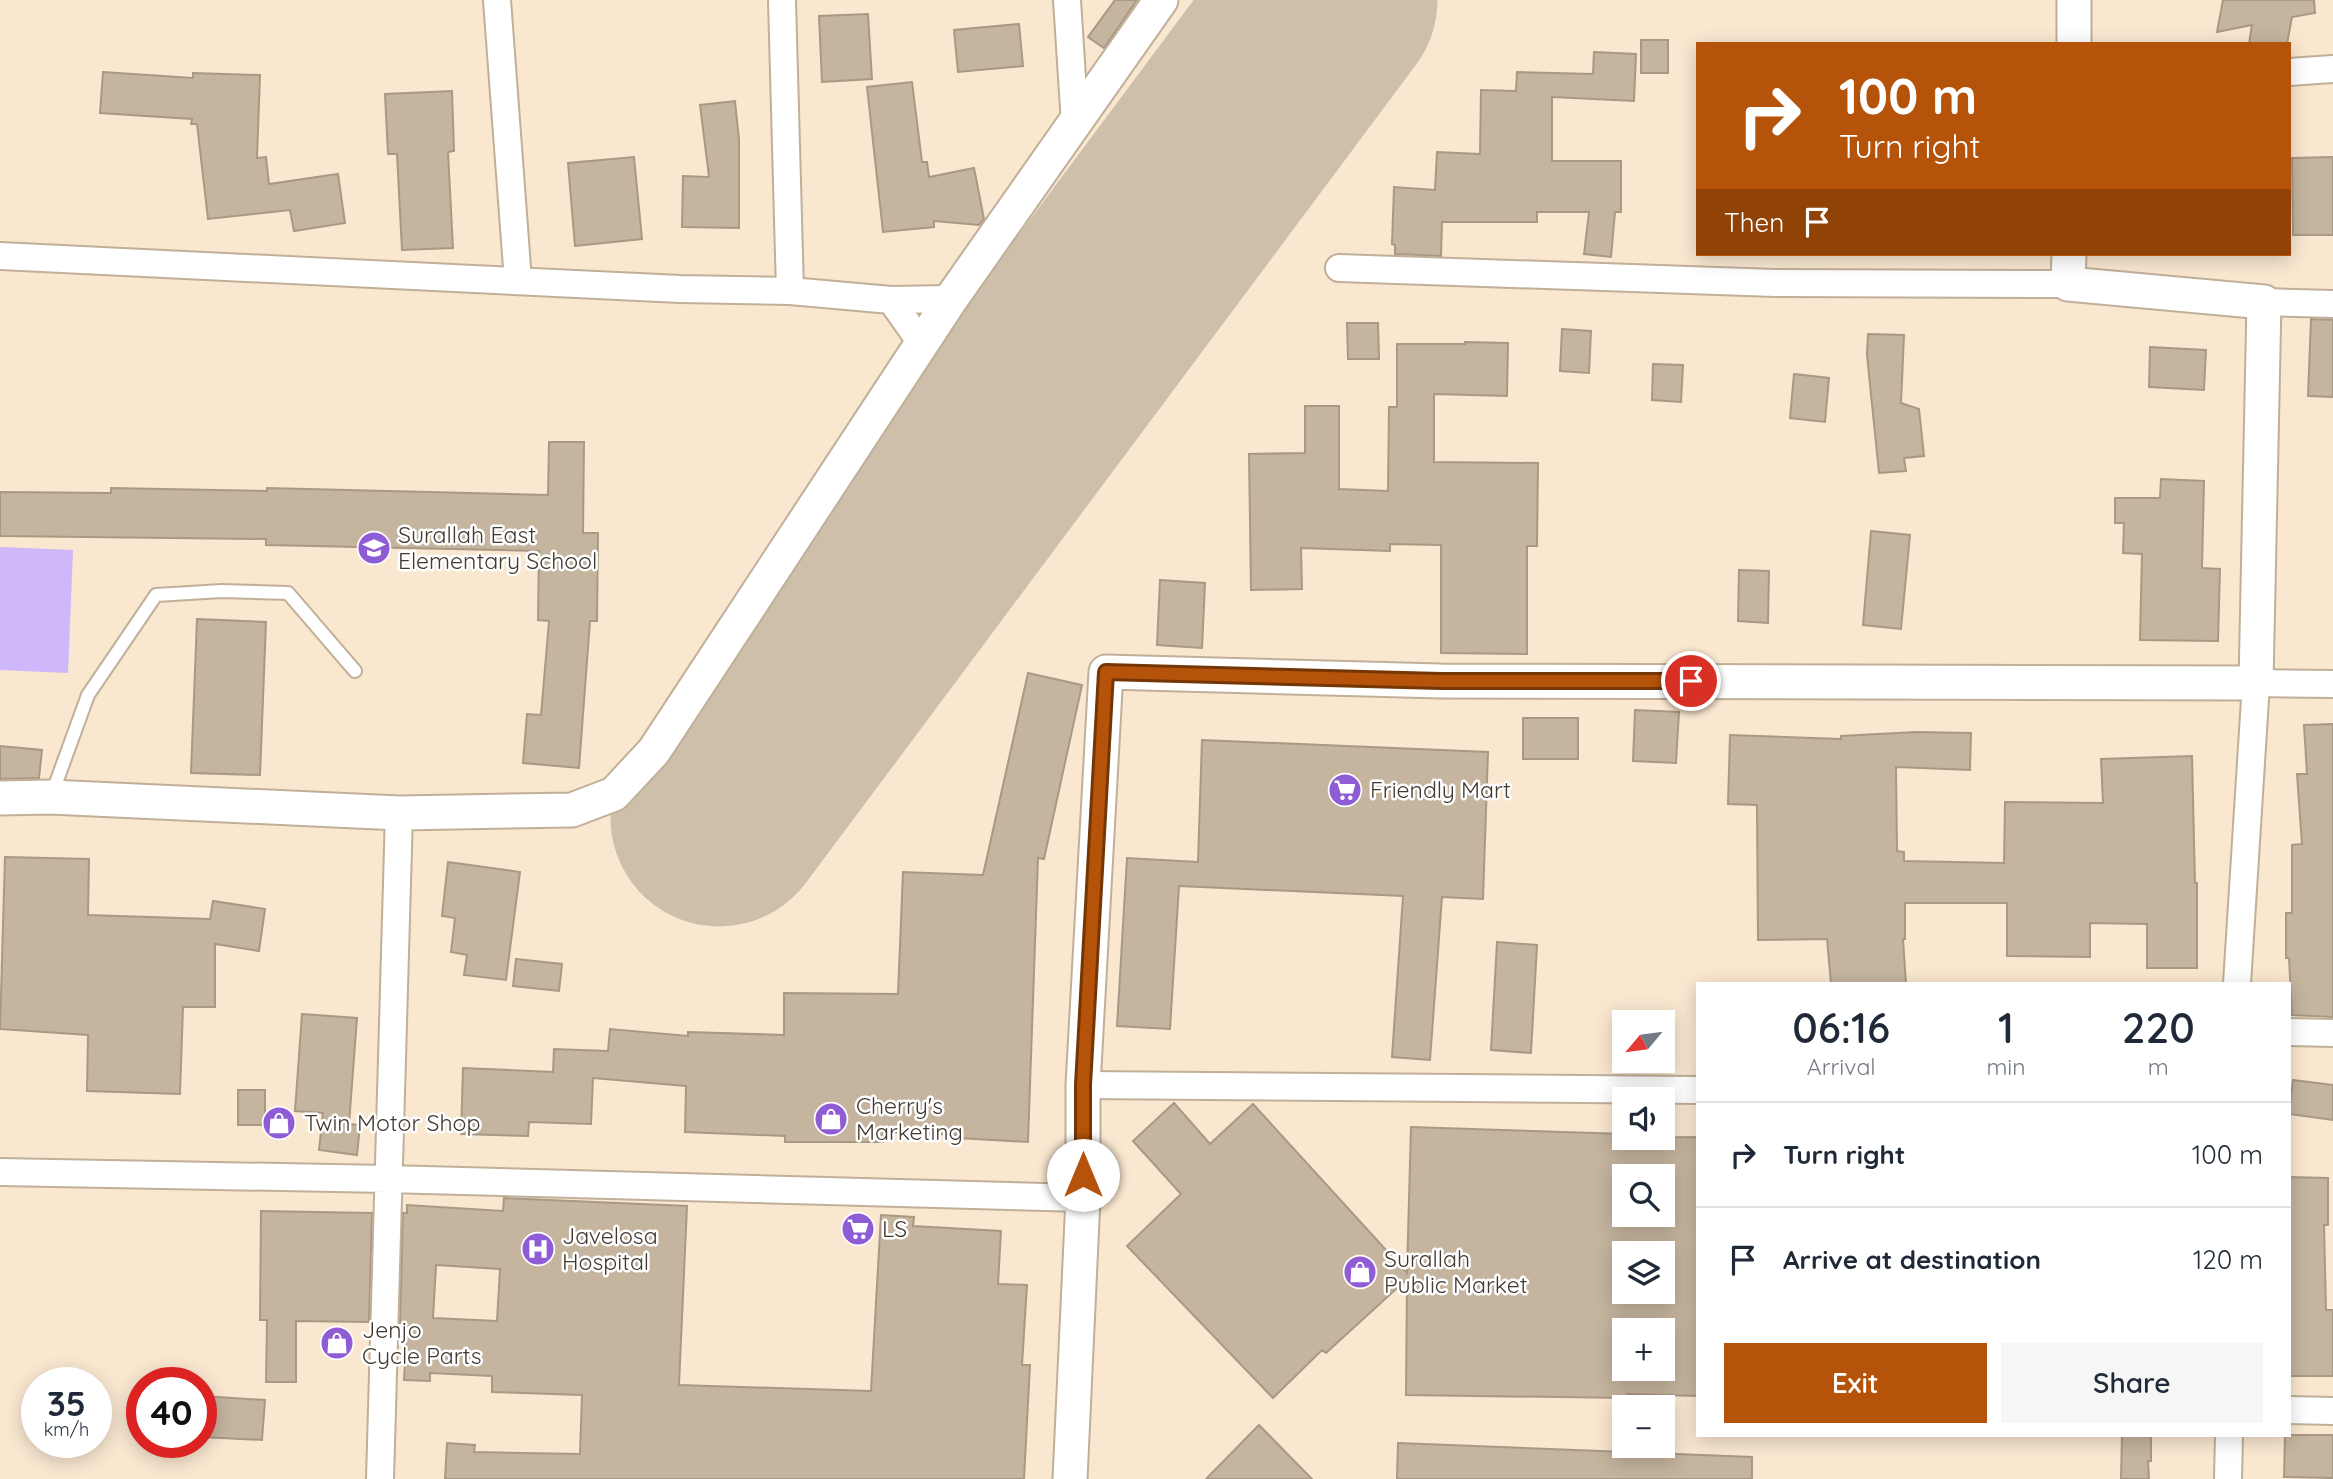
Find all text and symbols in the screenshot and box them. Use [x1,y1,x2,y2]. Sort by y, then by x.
text: 100 m [1839,65,1977,126]
icon: right [1724,70,1815,161]
text: Turn right [1839,126,1980,166]
icon: arrive [1798,203,1836,241]
text: Then [1724,206,1784,239]
place label: Surallah East Elementary School [398,520,597,575]
school or university icon: Surallah East Elementary School [355,529,393,567]
pin [1661,651,1721,711]
icon: arrive [1672,662,1710,700]
supermarket icon: Friendly Mart [1326,771,1364,809]
place label: Friendly Mart [1370,775,1511,804]
text: 06:16 [1792,1001,1890,1054]
text: 1 [1998,1001,2014,1054]
text: 220 [2122,1001,2195,1054]
north arrow [1612,1010,1675,1073]
map controls [1612,1010,1675,1458]
text: Arrival [1807,1052,1876,1081]
text: min [1986,1052,2026,1081]
text: m [2148,1052,2169,1081]
button: sound [1612,1087,1675,1150]
place label: Cherry's Marketing [856,1091,963,1146]
shop icon: Cherry's Marketing [812,1100,850,1138]
shop icon: Twin Motor Shop [260,1104,298,1142]
place label: Twin Motor Shop [304,1108,480,1137]
icon: right [1724,1136,1762,1174]
position arrow [1046,1138,1120,1212]
text: Turn right [1783,1138,1905,1171]
text: 100 m [2192,1138,2263,1171]
button: search [1612,1164,1675,1227]
supermarket icon: LS [839,1210,877,1248]
place label: LS [882,1214,907,1243]
place label: Javelosa Hospital [562,1221,658,1276]
hospital icon: Javelosa Hospital [519,1230,557,1268]
button: layers [1612,1241,1675,1304]
icon: arrive [1724,1241,1762,1279]
text: Arrive at destination [1783,1243,2041,1276]
text: 120 m [2193,1243,2263,1276]
place label: Surallah Public Market [1384,1244,1528,1299]
shop icon: Surallah Public Market [1341,1253,1379,1291]
place label: Jenjo Cycle Parts [362,1315,482,1370]
button: + [1612,1318,1675,1381]
shop icon: Jenjo Cycle Parts [318,1324,356,1362]
button: Exit [1724,1343,1987,1423]
button: Share [2001,1343,2263,1423]
speed limit sign: 40 [126,1367,217,1458]
text: 35 [47,1381,86,1425]
button: − [1612,1395,1675,1458]
text: km/h [44,1418,89,1441]

